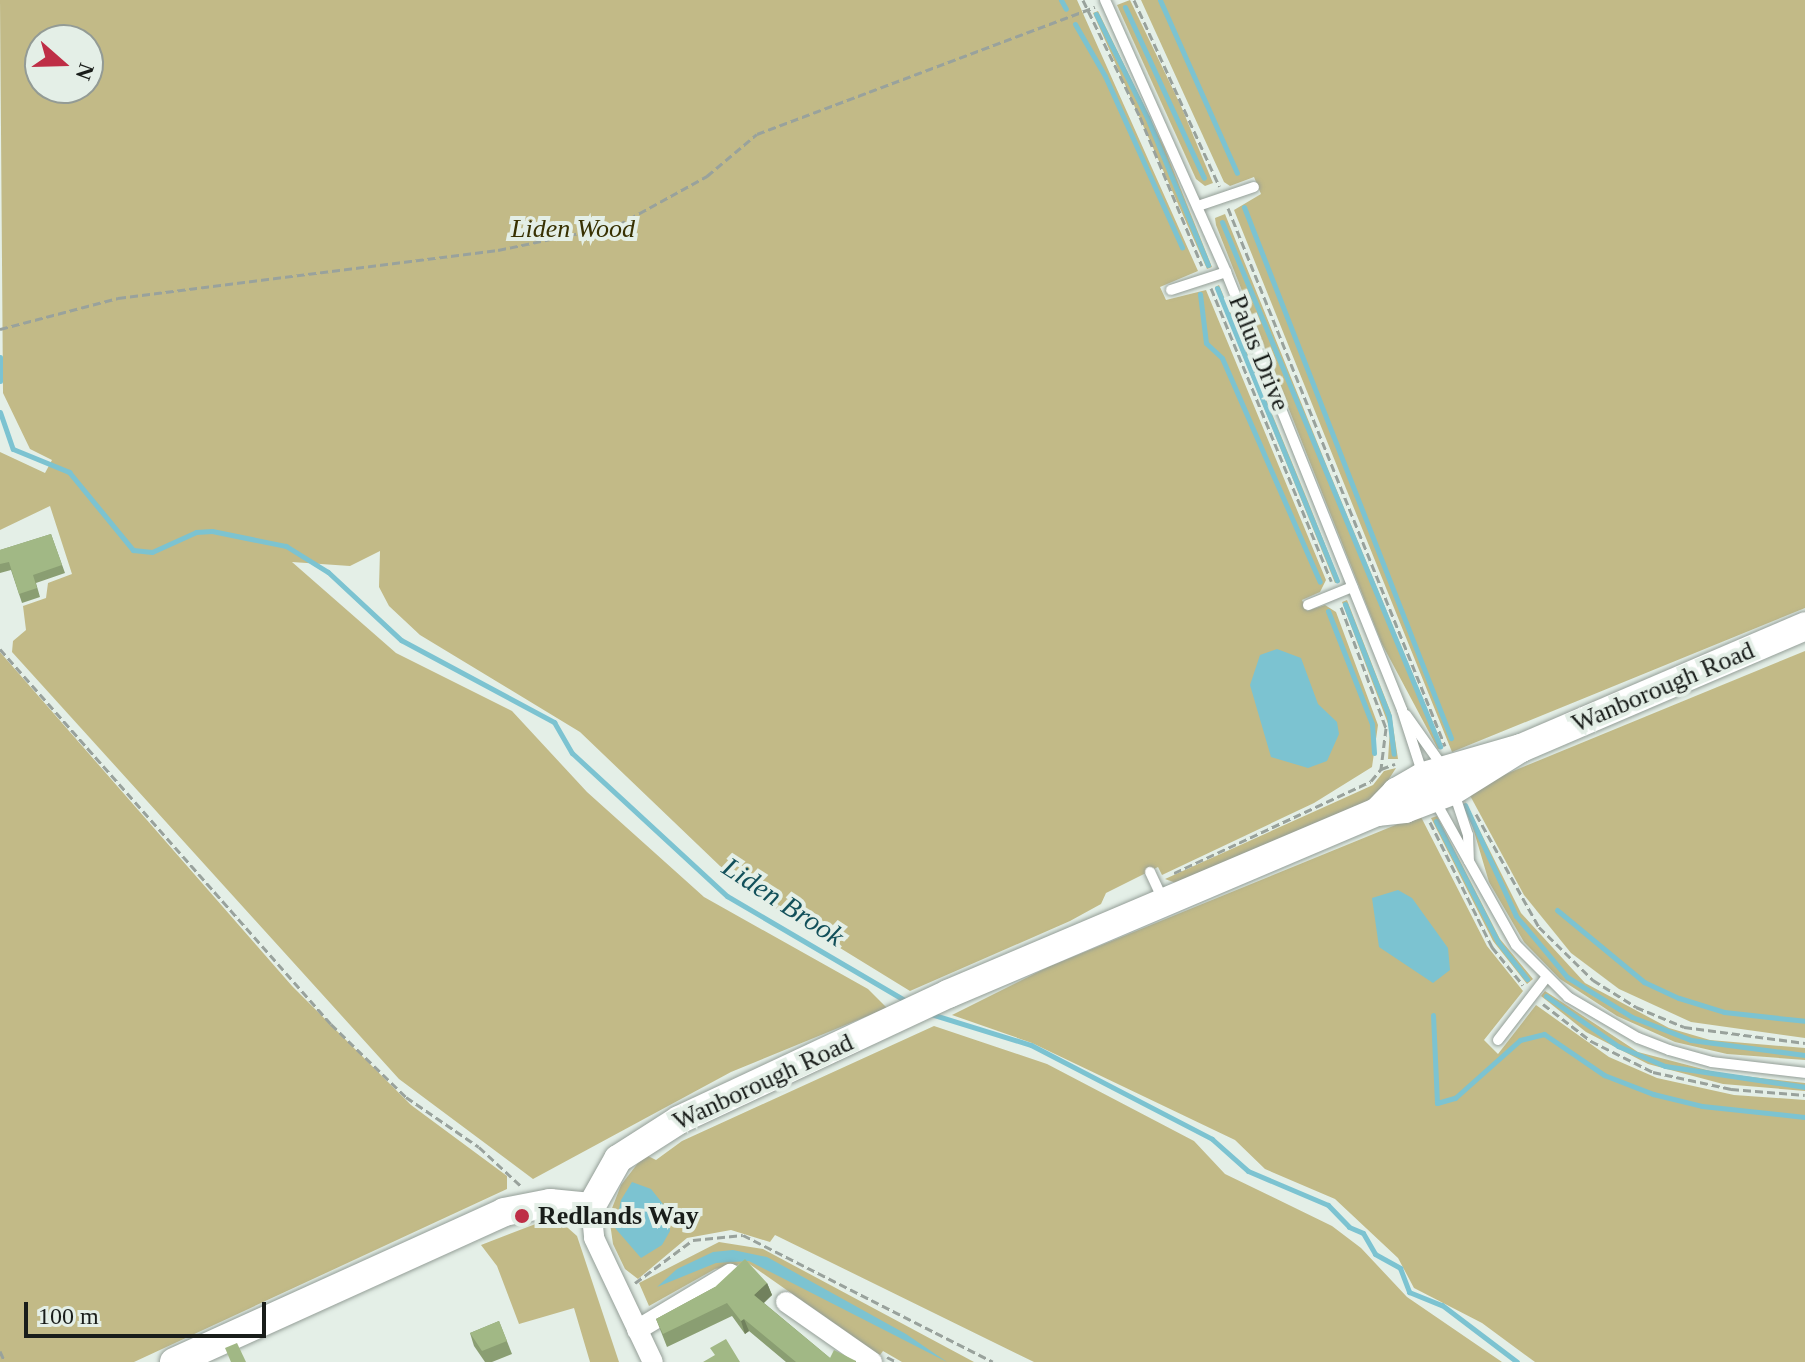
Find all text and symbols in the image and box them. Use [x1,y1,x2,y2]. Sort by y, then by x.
north arrow [24,24,104,104]
text: N [71,60,100,83]
park label: Liden Wood [511,213,635,245]
street label: Palus Drive [1222,291,1296,415]
street label: Wanborough Road [1567,635,1759,739]
water label: Liden Brook [716,850,850,954]
street label: Wanborough Road [668,1027,858,1137]
place label: Redlands Way [538,1200,699,1232]
marker: Redlands Way [513,1207,531,1225]
scale bar [28,1286,270,1336]
text: 100 m [38,1303,99,1329]

